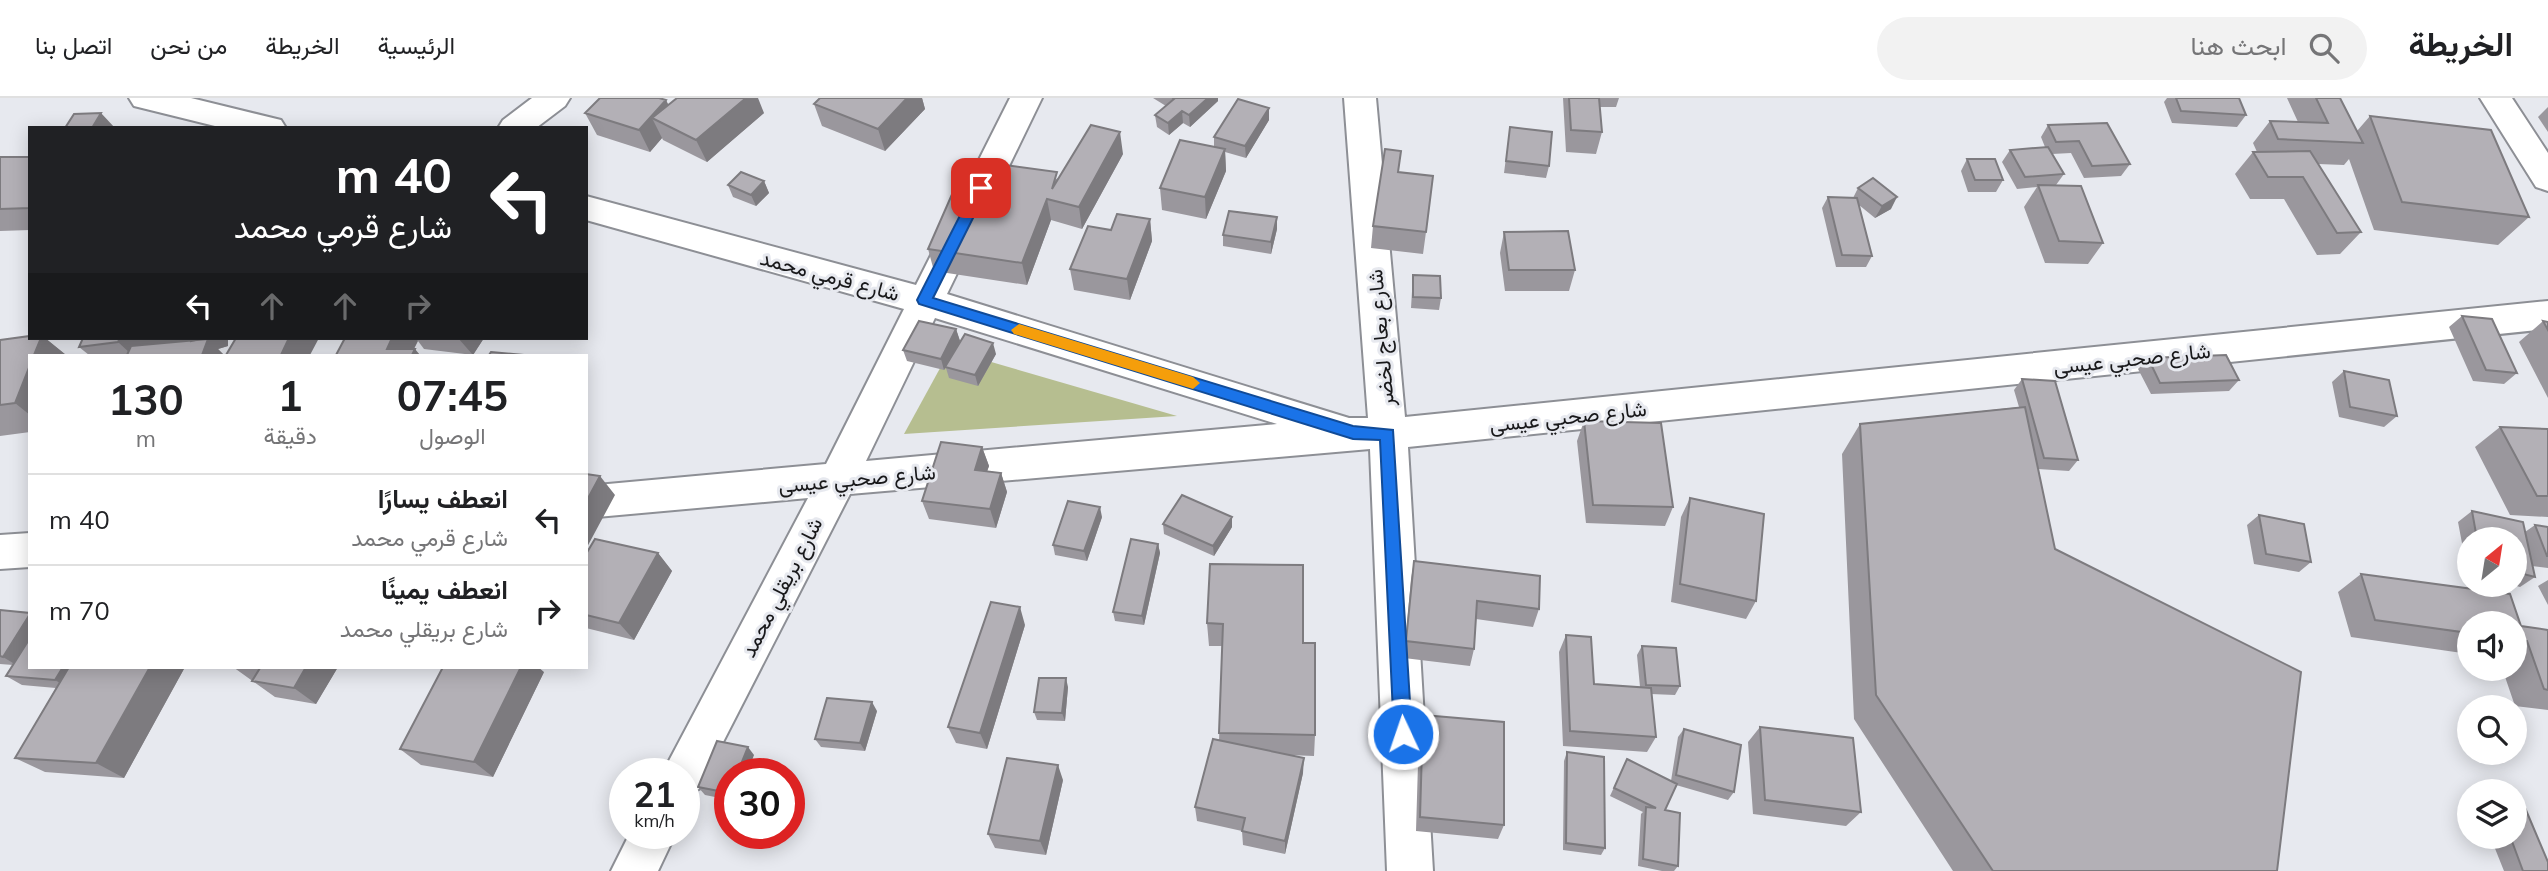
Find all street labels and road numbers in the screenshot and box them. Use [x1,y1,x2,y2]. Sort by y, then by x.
street label: شارع قرمي محمد [756,244,903,311]
street label: شارع بعاج لخضر [1361,268,1401,409]
street label: شارع صحبي عيسى [2052,337,2212,384]
street label: شارع صحبي عيسى [1488,395,1648,442]
street label: شارع صحبي عيسى [777,458,937,503]
street label: شارع بريقلي محمد [735,513,832,664]

